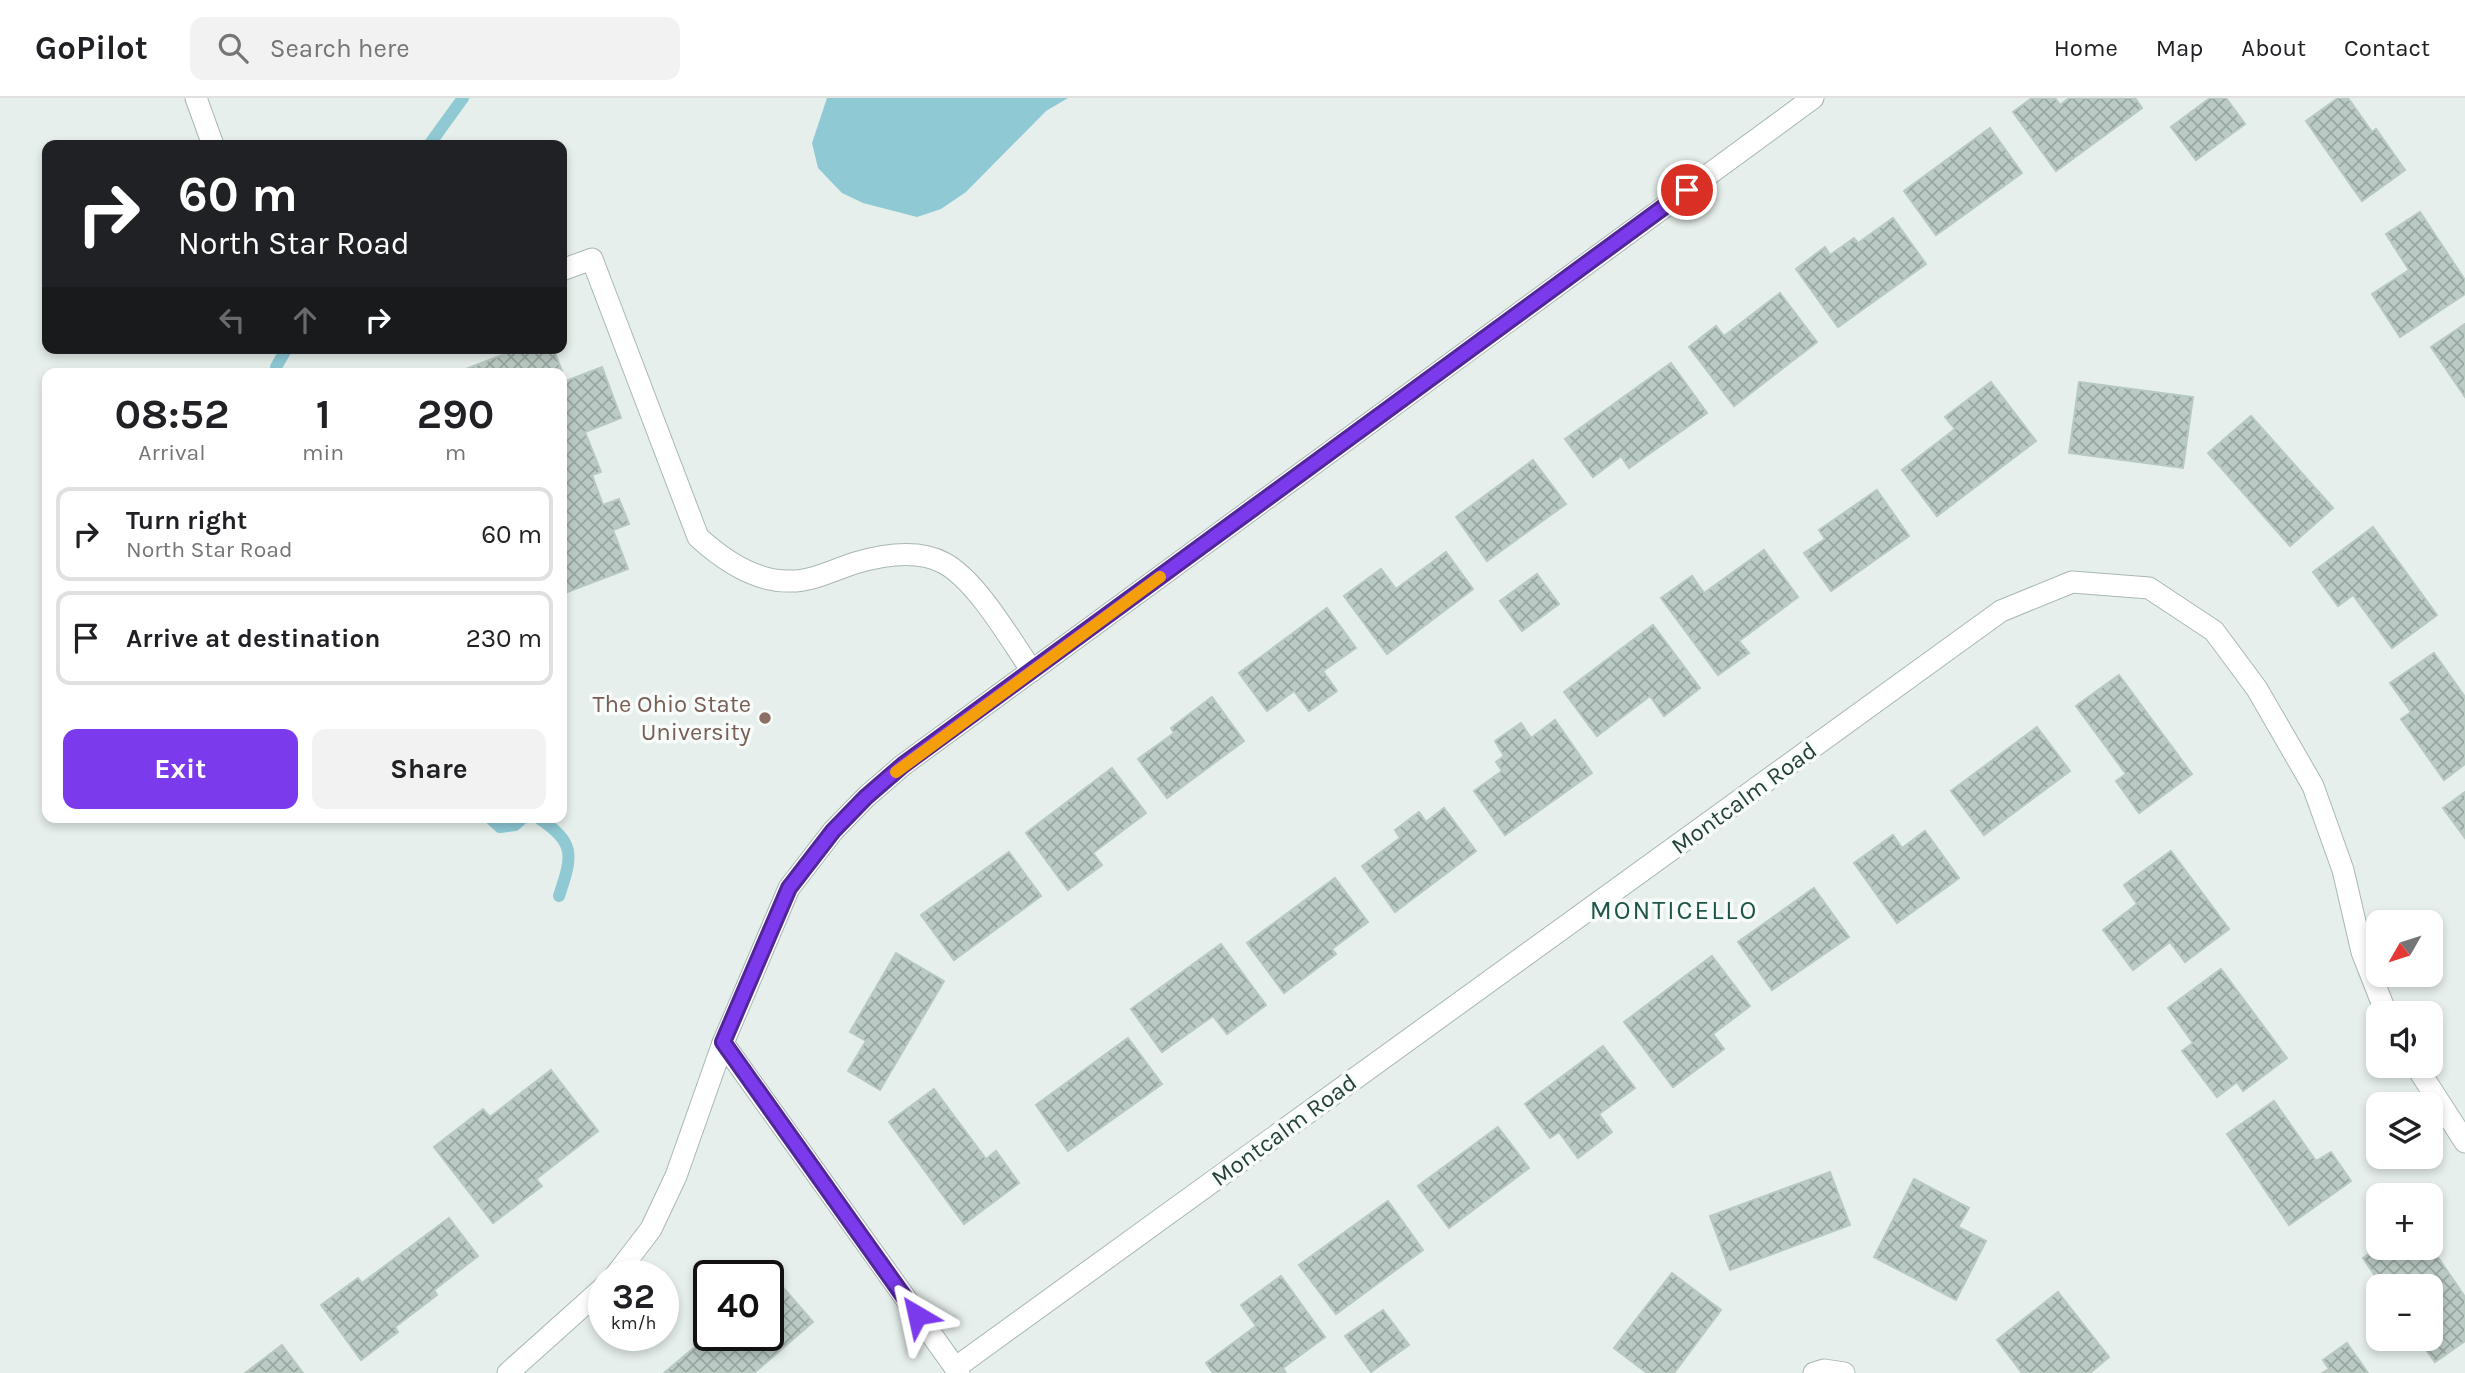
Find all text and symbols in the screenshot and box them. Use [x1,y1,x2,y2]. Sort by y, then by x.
search box [190,17,680,80]
text: GoPilot [35,29,148,67]
icon: search [214,29,252,67]
text: Search here [270,33,410,64]
text: Home [2054,34,2118,62]
text: Map [2156,34,2203,62]
text: About [2241,34,2306,62]
text: Contact [2344,34,2430,62]
pin [1657,160,1717,220]
text: 60 m [178,166,298,223]
icon: right [63,168,154,259]
icon: arrive [1668,171,1706,209]
text: North Star Road [178,225,410,262]
icon: left [213,301,251,339]
icon: ahead [286,301,324,339]
icon: right [359,301,397,339]
text: 08:52 [115,389,229,439]
text: 1 [316,389,331,439]
text: 290 [417,389,494,439]
text: Arrival [138,439,206,466]
text: min [302,439,344,466]
text: m [445,439,466,466]
text: Turn right [126,505,247,536]
icon: right [67,515,105,553]
text: 60 m [481,519,542,550]
text: North Star Road [126,536,293,563]
icon: arrive [67,619,105,657]
text: Arrive at destination [126,623,380,654]
text: 230 m [466,623,542,654]
place label: The Ohio State University [592,690,751,746]
marker: The Ohio State University [757,710,773,726]
button: Exit [63,729,298,809]
button: Share [312,729,546,809]
street label: Montcalm Road [1666,736,1822,860]
district label: MONTICELLO [1590,895,1758,926]
north arrow [2366,910,2443,987]
map controls [2366,910,2443,1351]
button: sound [2366,1001,2443,1078]
street label: Montcalm Road [1206,1068,1362,1192]
button: layers [2366,1092,2443,1169]
button: + [2366,1183,2443,1260]
speed limit sign: 40 [693,1260,784,1351]
button: − [2366,1274,2443,1351]
text: 32 [612,1276,655,1317]
position arrow [880,1278,954,1352]
text: km/h [611,1312,656,1334]

